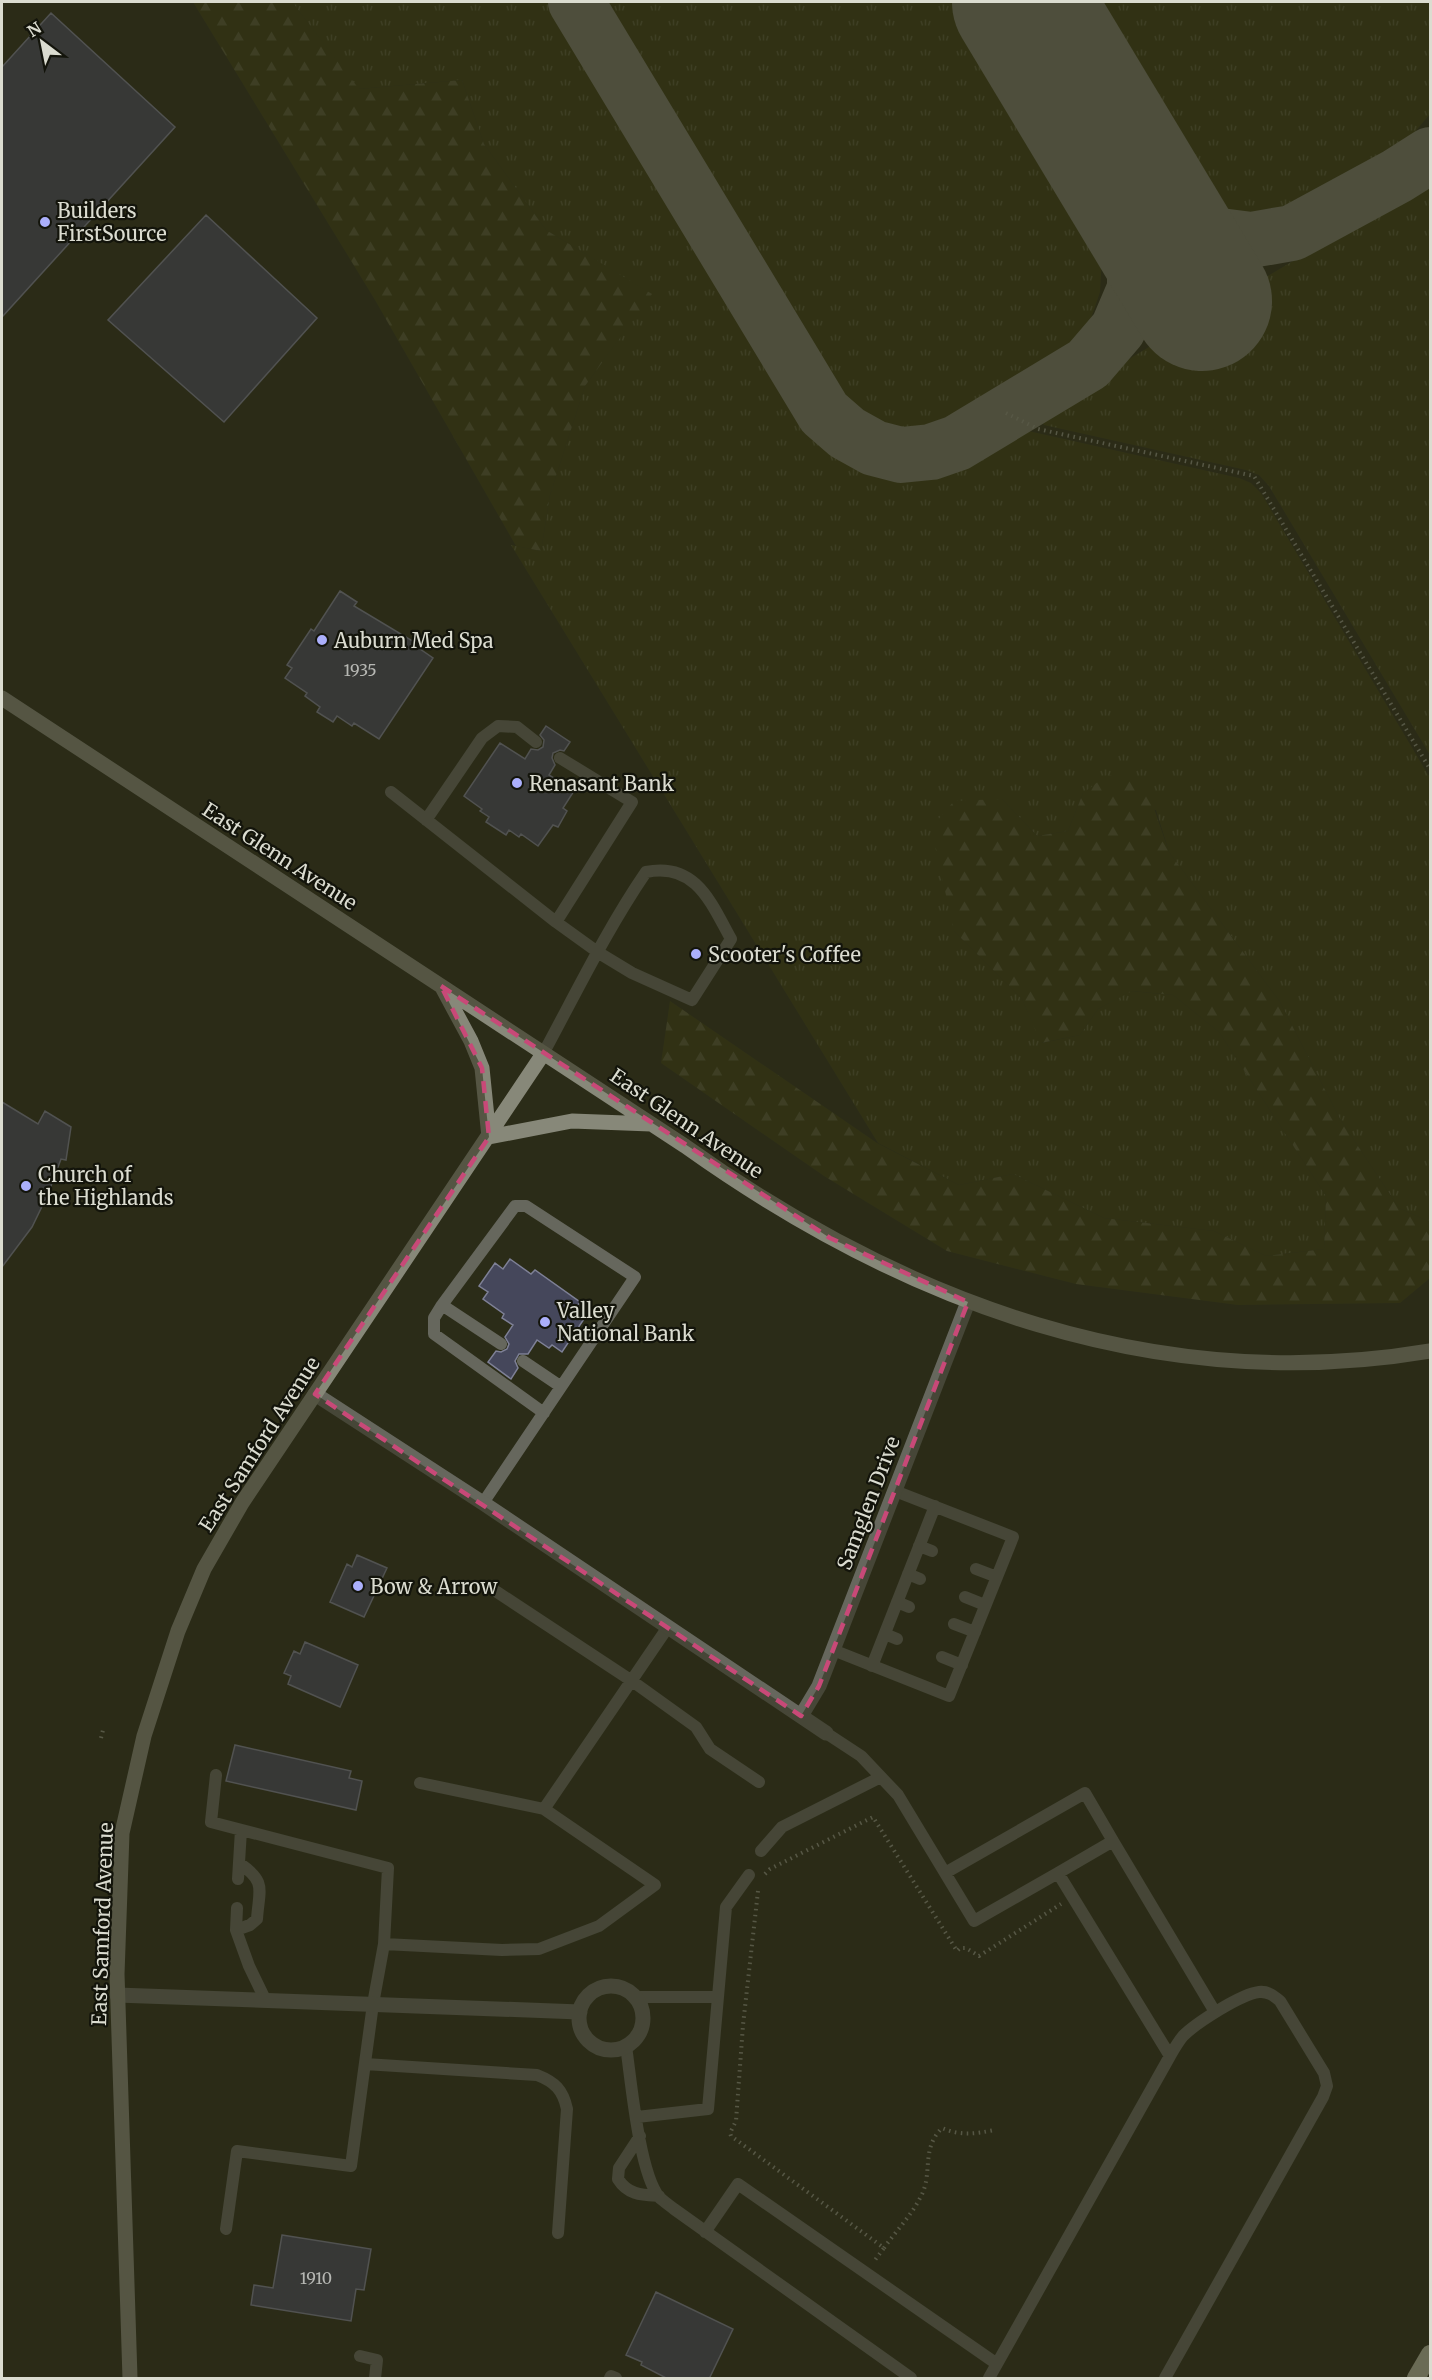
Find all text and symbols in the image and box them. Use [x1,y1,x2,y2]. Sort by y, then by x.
north arrow [12,12,72,72]
text: N [23,17,45,41]
place label: Builders FirstSource [57,198,167,246]
marker: Builders FirstSource [38,215,52,229]
place label: Auburn Med Spa [333,628,494,653]
marker: Auburn Med Spa [315,633,329,647]
house number: 1935 [343,660,377,680]
place label: Renasant Bank [529,771,674,796]
marker: Renasant Bank [510,776,524,790]
street label: East Glenn Avenue [198,797,362,915]
place label: Scooter's Coffee [708,942,861,967]
marker: Scooter's Coffee [689,947,703,961]
street label: East Glenn Avenue [606,1063,768,1183]
place label: Church of the Highlands [38,1162,173,1210]
marker: Church of the Highlands [19,1179,33,1193]
place label: Valley National Bank [556,1298,695,1346]
marker: Valley National Bank [538,1315,552,1329]
street label: East Samford Avenue [193,1352,325,1536]
street label: Samglen Drive [831,1433,905,1573]
place label: Bow & Arrow [370,1574,498,1599]
marker: Bow & Arrow [351,1579,365,1593]
street label: East Samford Avenue [86,1822,118,2026]
house number: 1910 [300,2268,332,2288]

